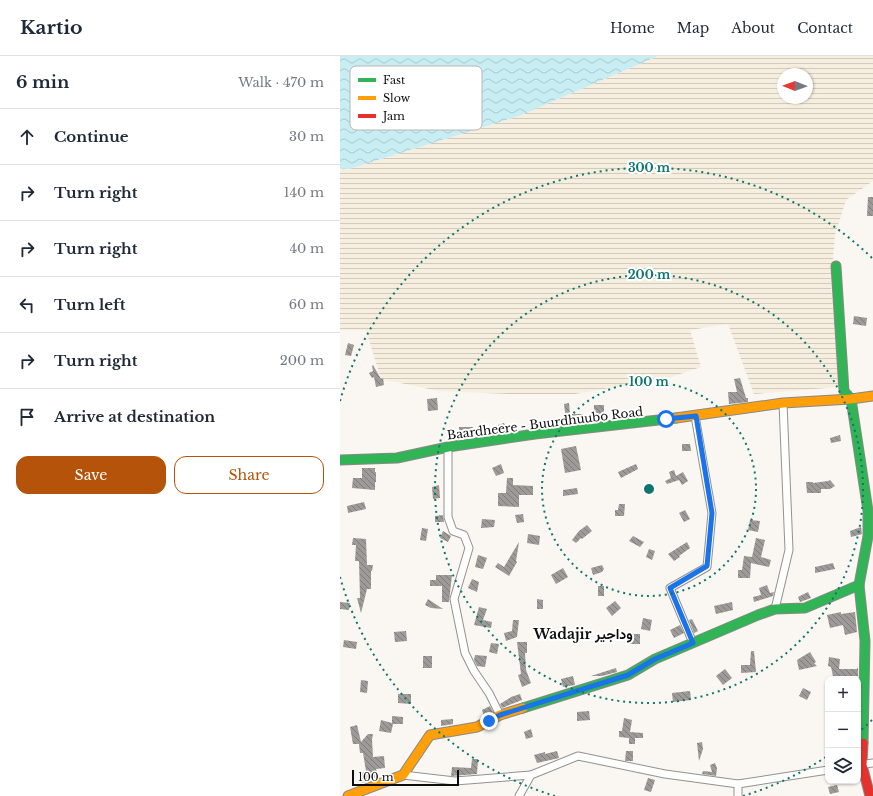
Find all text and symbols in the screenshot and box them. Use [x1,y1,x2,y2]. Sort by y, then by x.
text: Kartio [20,16,83,39]
text: Home [610,19,655,37]
text: Map [677,19,709,37]
text: About [731,19,775,37]
text: Contact [797,19,853,37]
legend [350,66,482,130]
north arrow [777,68,813,104]
text: 6 min [16,72,69,93]
text: Fast [383,73,406,87]
text: Walk · 470 m [238,74,324,91]
text: Slow [383,91,411,105]
text: Jam [381,109,405,123]
icon: ahead [16,126,38,148]
text: Continue [54,127,129,146]
text: 30 m [289,128,324,145]
text: 300 m [628,160,671,175]
icon: right [16,182,38,204]
text: Turn right [54,183,137,202]
text: 140 m [284,184,324,201]
icon: right [16,238,38,260]
text: Turn right [54,239,137,258]
text: 40 m [289,240,324,257]
text: 200 m [628,267,671,282]
icon: left [16,294,38,316]
text: Turn left [54,295,125,314]
text: 60 m [289,296,324,313]
icon: right [16,350,38,372]
text: Turn right [54,351,137,370]
text: 200 m [280,352,324,369]
text: 100 m [629,374,670,389]
street label: Baardheere - Buurdhuubo Road [446,404,644,442]
icon: arrive [16,406,38,428]
text: Arrive at destination [54,407,215,426]
route start [657,410,675,428]
button: Save [16,456,166,494]
button: Share [174,456,324,494]
centre of rings [642,482,656,496]
district label: Wadajir وداجير [532,625,633,643]
map controls [825,676,861,784]
button: + [825,676,861,712]
route end [480,712,498,730]
button: − [825,712,861,748]
button: layers [825,748,861,784]
scale bar [352,768,459,787]
text: 100 m [358,770,394,784]

